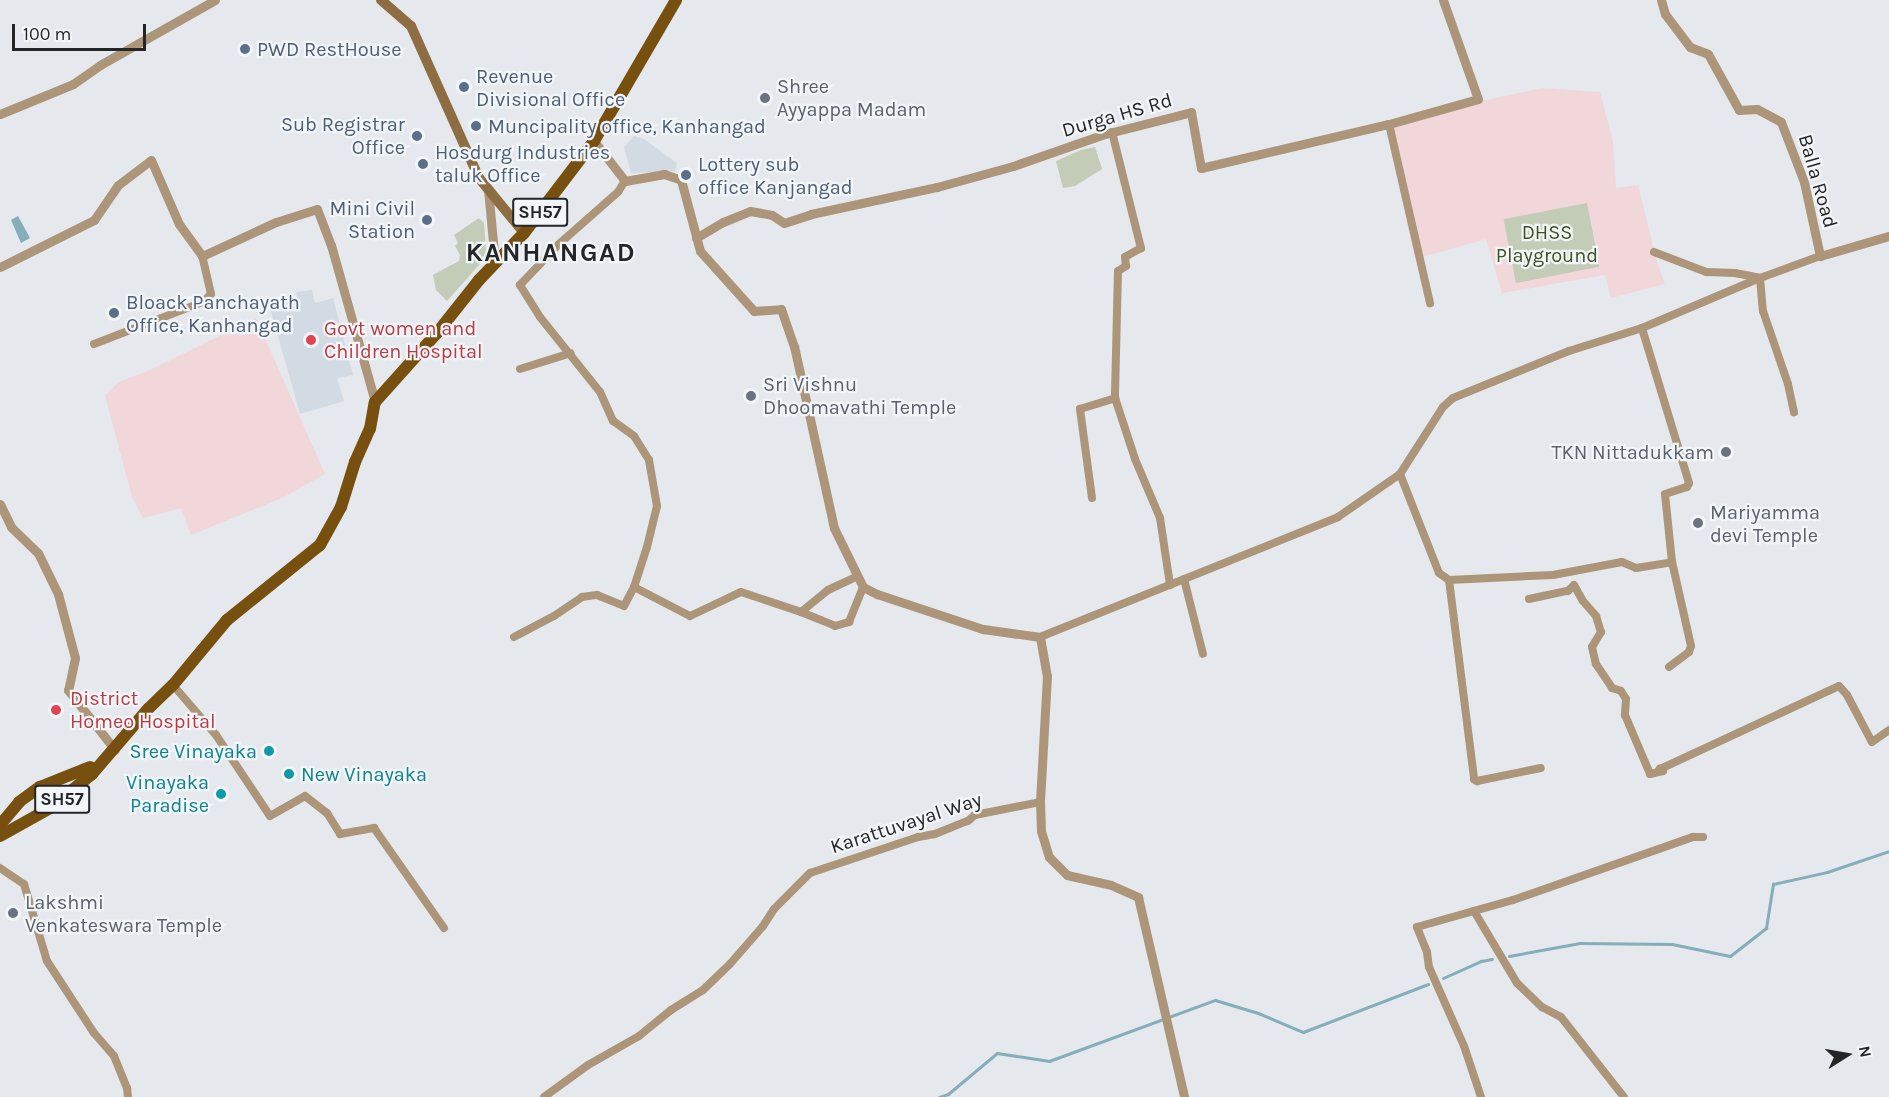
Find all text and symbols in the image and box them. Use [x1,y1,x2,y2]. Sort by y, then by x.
scale bar [15,12,148,50]
text: 100 m [23,23,71,45]
place label: PWD RestHouse [257,37,402,61]
marker: PWD RestHouse [238,42,252,56]
place label: Revenue Divisional Office [476,64,625,111]
place label: Shree Ayyappa Madam [777,74,926,121]
marker: Revenue Divisional Office [457,80,471,94]
street label: Durga HS Rd [1059,88,1175,142]
marker: Shree Ayyappa Madam [758,91,772,105]
place label: Sub Registrar Office [281,112,405,159]
place label: Muncipality office, Kanhangad [488,114,766,138]
marker: Muncipality office, Kanhangad [469,119,483,133]
marker: Sub Registrar Office [410,129,424,143]
street label: Balla Road [1793,131,1843,231]
place label: Hosdurg Industries taluk Office [435,140,610,187]
place label: Lottery sub office Kanjangad [698,152,853,199]
marker: Hosdurg Industries taluk Office [416,157,430,171]
marker: Lottery sub office Kanjangad [679,168,693,182]
place label: Mini Civil Station [329,196,415,243]
road number: SH57 [512,197,568,227]
marker: Mini Civil Station [420,213,434,227]
park label: DHSS Playground [1496,221,1598,268]
district label: KANHANGAD [466,237,636,269]
place label: Bloack Panchayath Office, Kanhangad [126,290,300,337]
marker: Bloack Panchayath Office, Kanhangad [107,306,121,320]
place label: Govt women and Children Hospital [324,316,483,363]
marker: Govt women and Children Hospital [302,331,320,349]
place label: Sri Vishnu Dhoomavathi Temple [763,372,956,419]
marker: Sri Vishnu Dhoomavathi Temple [744,389,758,403]
place label: TKN Nittadukkam [1552,440,1714,464]
marker: TKN Nittadukkam [1719,445,1733,459]
place label: Mariyamma devi Temple [1710,500,1820,547]
marker: Mariyamma devi Temple [1691,516,1705,530]
place label: District Homeo Hospital [70,686,216,733]
marker: District Homeo Hospital [47,701,65,719]
place label: Sree Vinayaka [130,739,257,763]
marker: Sree Vinayaka [262,744,276,758]
place label: New Vinayaka [301,762,427,786]
marker: New Vinayaka [282,767,296,781]
place label: Vinayaka Paradise [126,771,209,818]
road number: SH57 [34,784,90,814]
marker: Vinayaka Paradise [214,787,228,801]
street label: Karattuvayal Way [827,787,985,859]
place label: Lakshmi Venkateswara Temple [25,890,222,937]
marker: Lakshmi Venkateswara Temple [6,906,20,920]
north arrow [1817,1025,1877,1085]
text: N [1855,1044,1876,1059]

